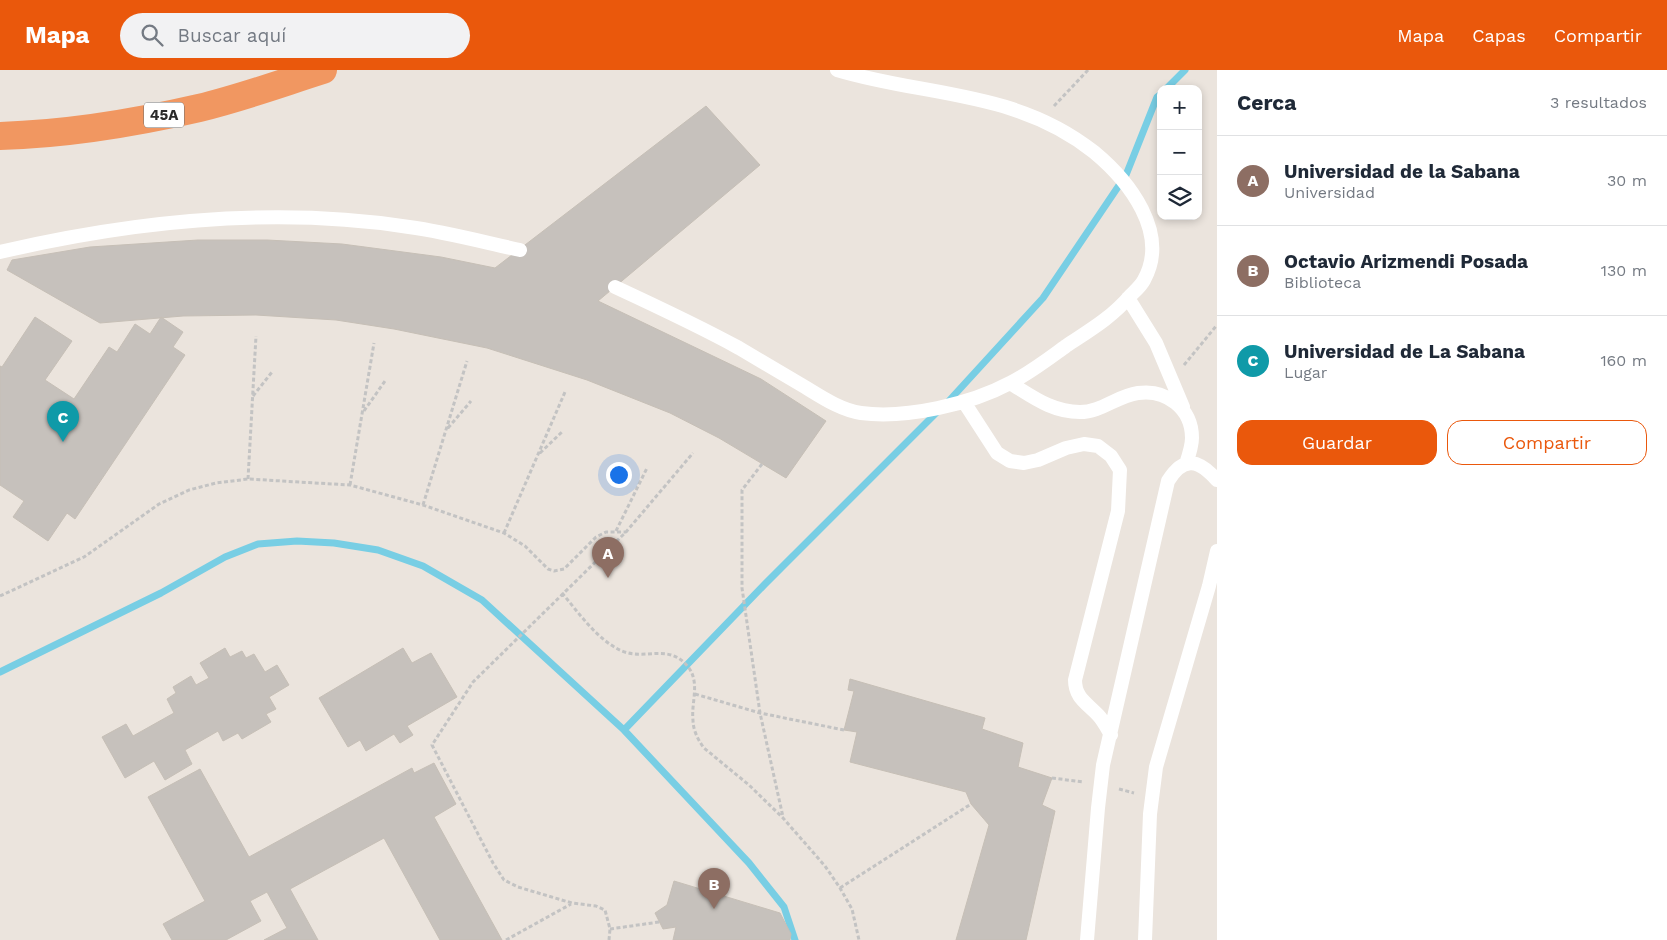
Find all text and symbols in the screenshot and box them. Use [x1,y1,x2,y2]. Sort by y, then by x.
search box [120,13,470,58]
text: Mapa [25,21,90,49]
icon: search [138,21,166,49]
text: Buscar aquí [178,24,286,47]
text: Mapa [1397,25,1444,46]
text: Capas [1472,25,1526,46]
text: Compartir [1554,25,1642,46]
map controls [1157,85,1202,220]
button: + [1157,85,1202,130]
text: Cerca [1237,90,1296,115]
text: 3 resultados [1550,93,1647,112]
road number: 45A [144,102,184,128]
button: − [1157,130,1202,175]
text: Universidad de la Sabana [1284,160,1520,183]
text: A [1248,171,1258,190]
text: 30 m [1607,171,1647,190]
button: layers [1157,175,1202,220]
text: Universidad [1284,183,1375,202]
text: Octavio Arizmendi Posada [1284,250,1528,273]
text: B [1248,261,1258,280]
text: 130 m [1601,261,1647,280]
text: Biblioteca [1284,273,1361,292]
text: Universidad de La Sabana [1284,340,1525,363]
text: C [1248,351,1258,370]
text: 160 m [1600,351,1647,370]
text: Lugar [1284,363,1327,382]
pin: C [47,401,79,442]
button: Guardar [1237,420,1437,465]
button: Compartir [1447,420,1647,465]
your location [606,462,632,488]
pin: A [592,537,624,578]
pin: B [698,868,730,909]

